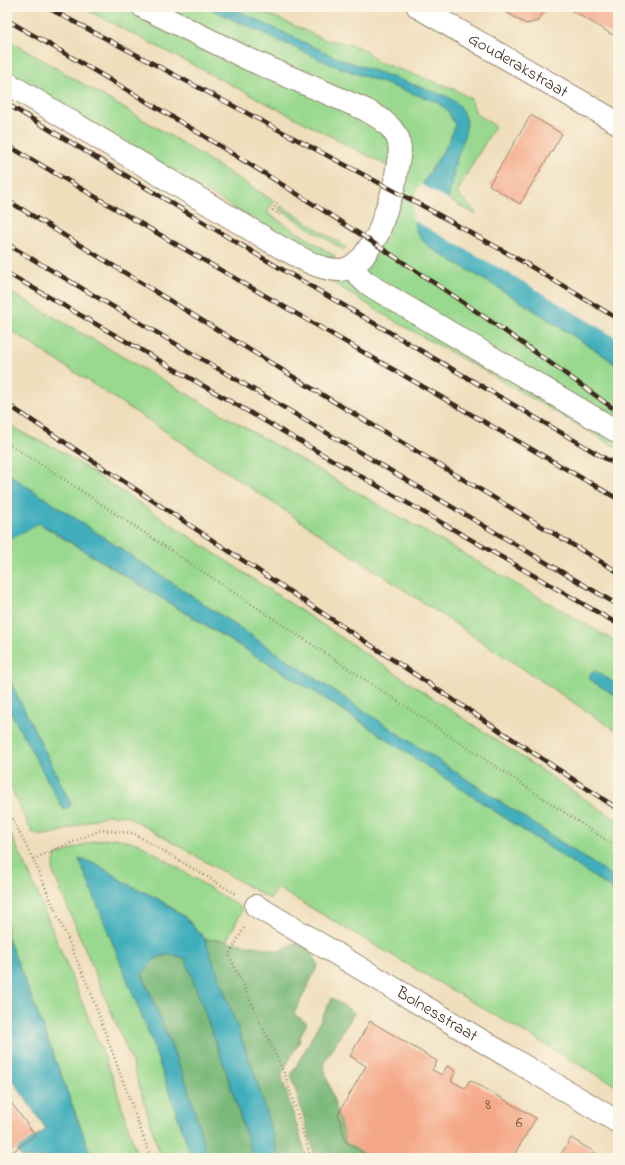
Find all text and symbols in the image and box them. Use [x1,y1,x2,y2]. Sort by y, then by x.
street label: Gouderakstraat [464,26,573,104]
street label: Bolnesstraat [391,980,483,1048]
house number: 8 [485,1094,491,1116]
house number: 6 [516,1112,523,1134]

